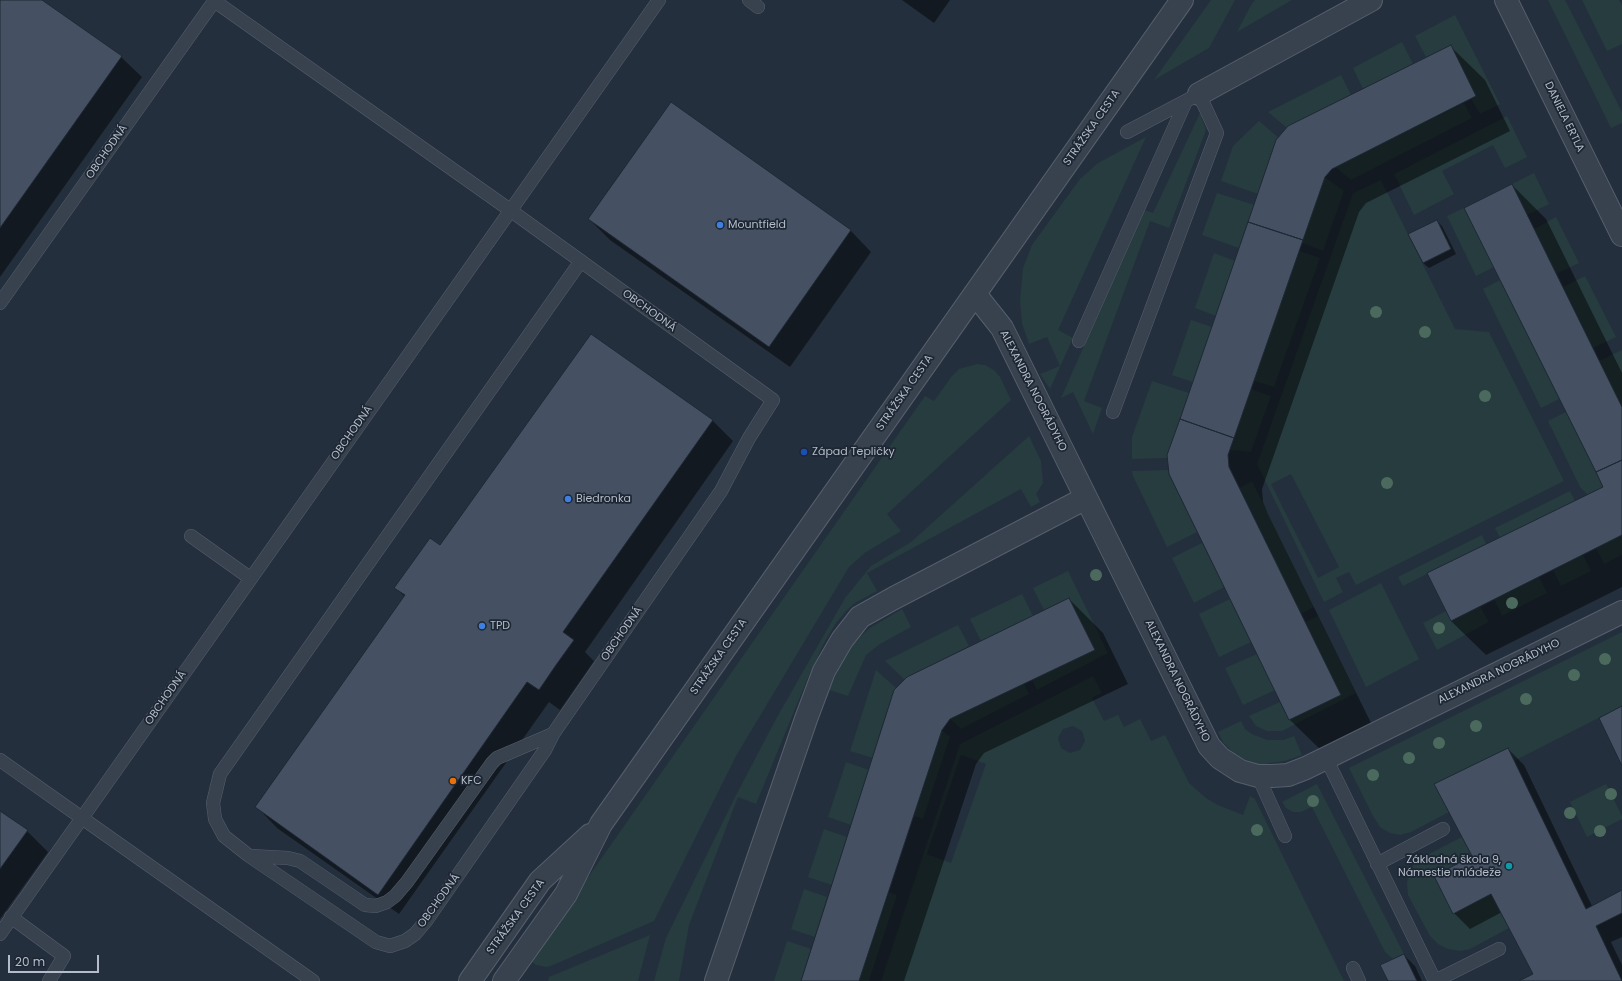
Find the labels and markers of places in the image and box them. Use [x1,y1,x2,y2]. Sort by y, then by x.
place label: Mountfield [728,218,786,232]
marker: Mountfield [715,220,725,230]
place label: Západ Tepličky [812,445,895,459]
marker: Západ Tepličky [799,447,809,457]
place label: Biedronka [576,492,631,506]
marker: Biedronka [563,494,573,504]
place label: TPD [490,619,510,633]
marker: TPD [477,621,487,631]
place label: KFC [461,774,482,788]
marker: KFC [448,776,458,786]
place label: Základná škola 9, Námestie mládeže [1398,853,1501,879]
marker: Základná škola 9, Námestie mládeže [1504,861,1514,871]

